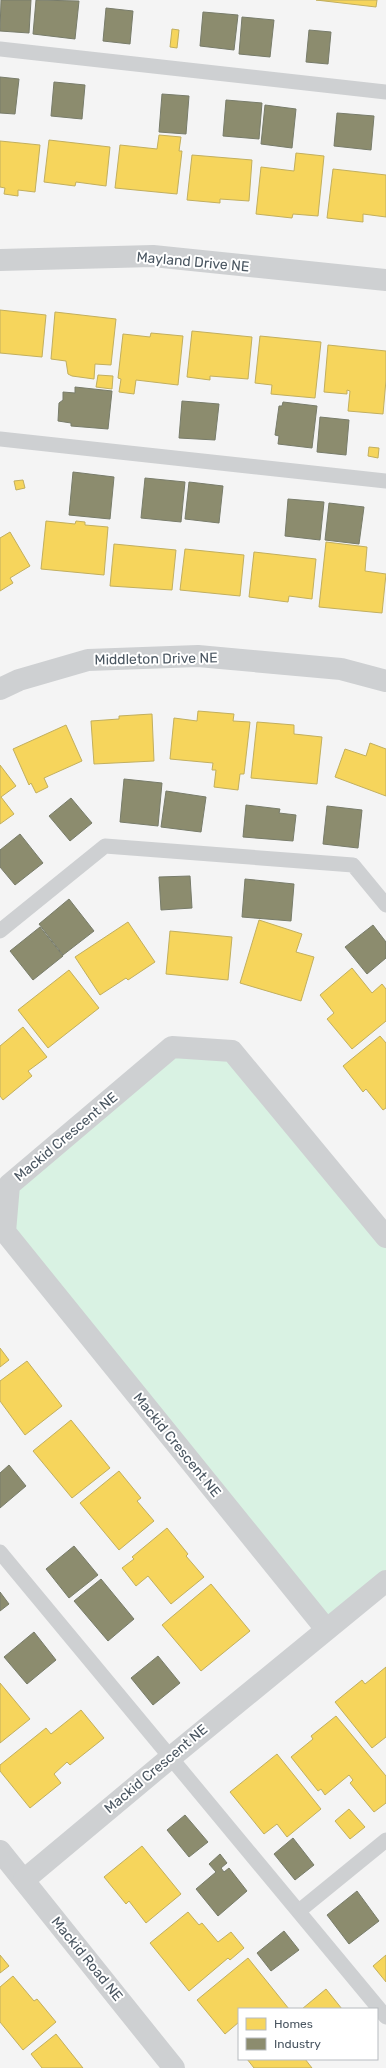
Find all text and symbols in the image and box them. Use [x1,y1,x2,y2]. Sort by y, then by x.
street label: Mayland Drive NE [136,249,250,275]
street label: Middleton Drive NE [94,649,218,669]
street label: Mackid Crescent NE [11,1089,121,1185]
street label: Mackid Crescent NE [130,1389,224,1501]
street label: Mackid Crescent NE [101,1721,211,1817]
street label: Mackid Road NE [48,1913,126,2005]
legend [238,2008,378,2060]
text: Homes [274,2017,313,2031]
text: Industry [274,2037,321,2051]

